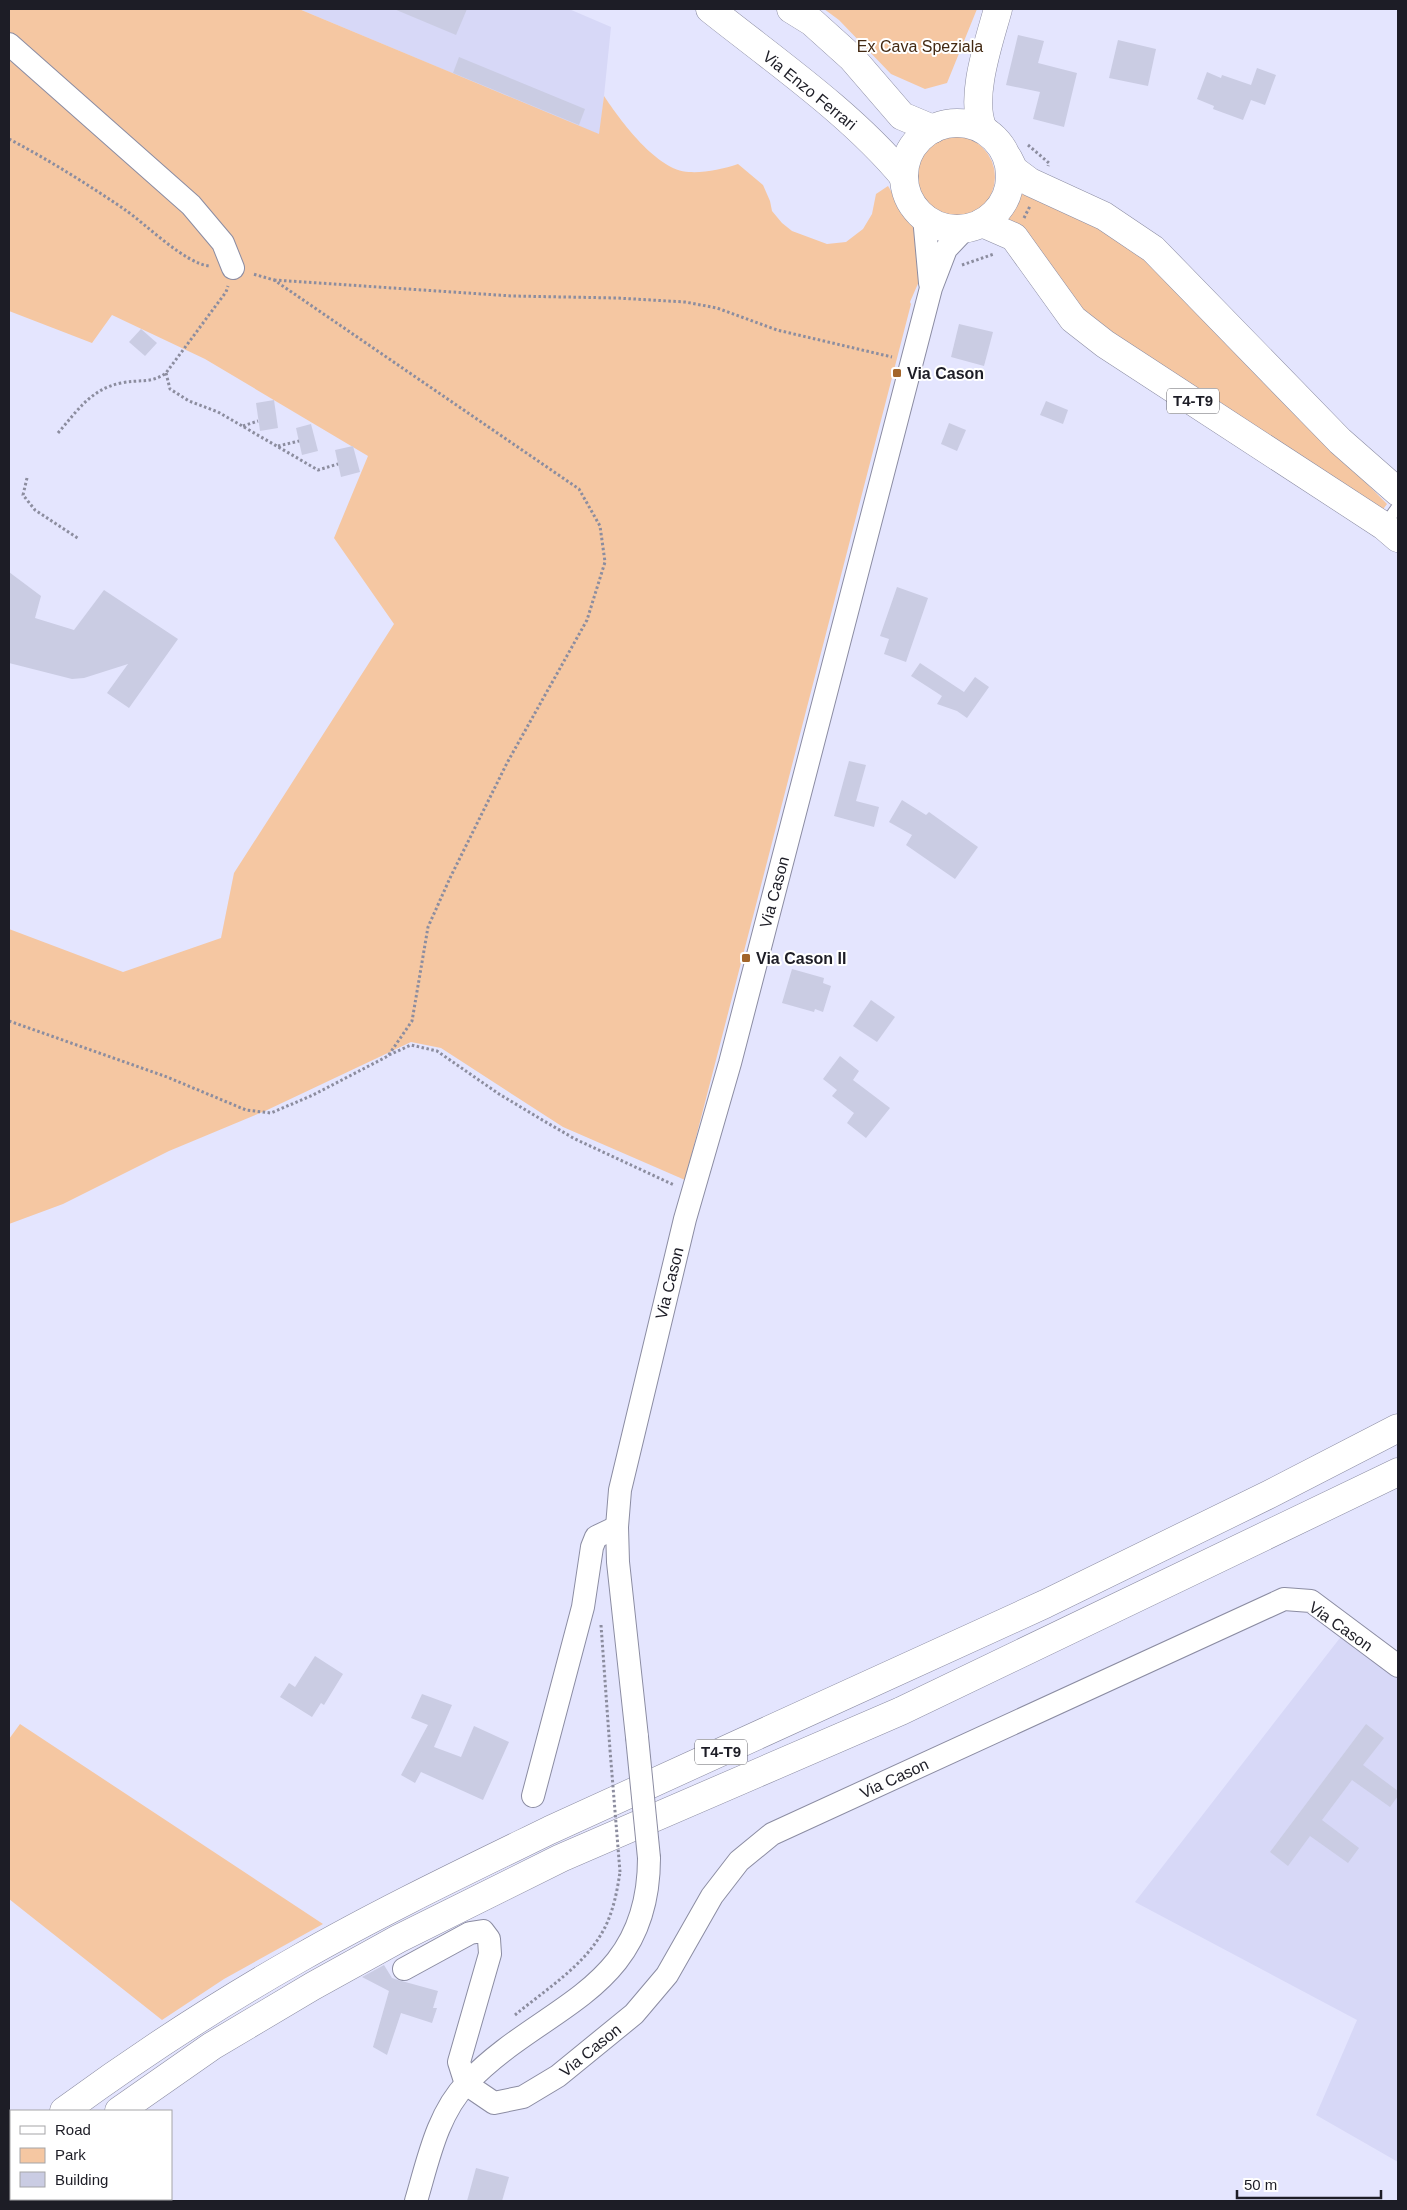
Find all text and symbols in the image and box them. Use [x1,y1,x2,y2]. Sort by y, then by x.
park label: Ex Cava Speziala [857,38,983,55]
street label: Via Enzo Ferrari [760,47,860,133]
place label: Via Cason [907,365,984,382]
marker: Via Cason [891,367,903,379]
road number: T4-T9 [1167,388,1219,414]
street label: Via Cason [757,854,792,930]
place label: Via Cason II [756,950,846,967]
marker: Via Cason II [740,952,752,964]
street label: Via Cason [652,1245,687,1321]
street label: Via Cason [1306,1598,1376,1654]
road number: T4-T9 [695,1740,747,1764]
street label: Via Cason [857,1755,931,1802]
street label: Via Cason [556,2021,624,2080]
legend [10,2110,172,2200]
text: Road [55,2121,91,2138]
text: Park [55,2146,86,2163]
scale bar [1237,2168,1381,2200]
text: Building [55,2171,108,2188]
text: 50 m [1244,2176,1277,2193]

